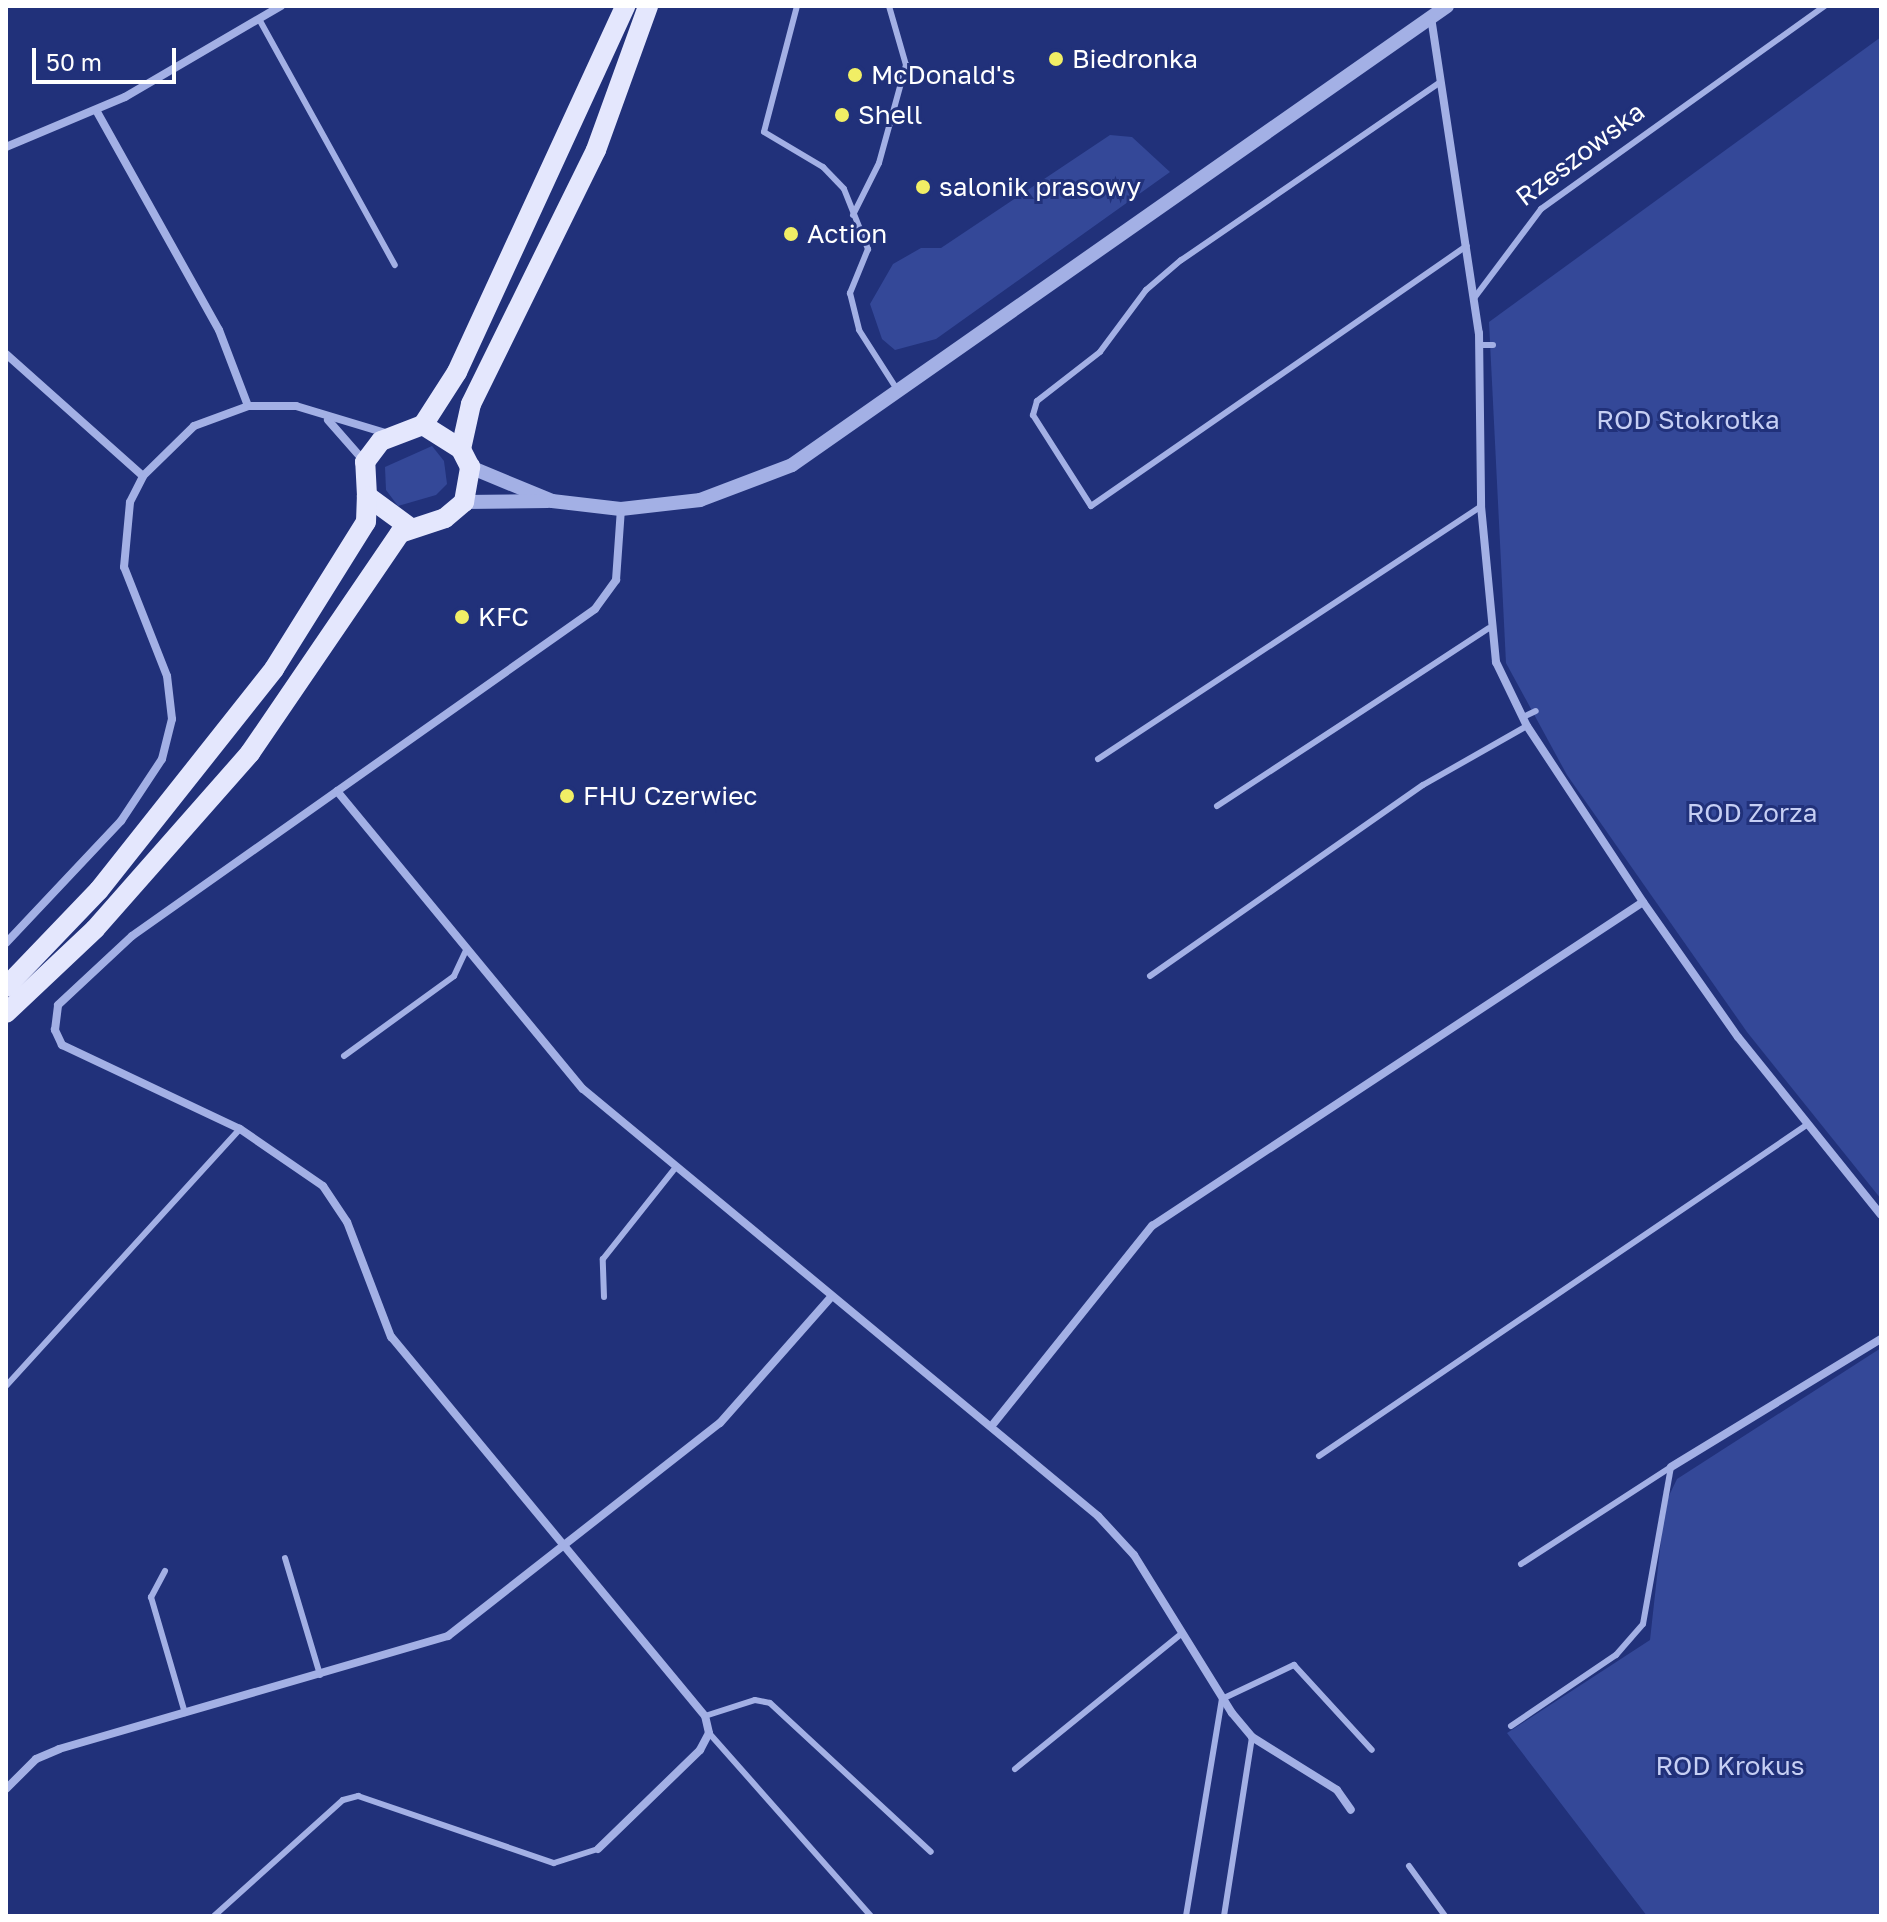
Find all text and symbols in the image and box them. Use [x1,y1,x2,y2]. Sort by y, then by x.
scale bar [36,32,180,82]
place label: Biedronka [1072,43,1198,75]
text: 50 m [46,47,102,76]
marker: Biedronka [1047,50,1065,68]
place label: McDonald's [871,59,1016,91]
marker: McDonald's [846,66,864,84]
street label: Rzeszowska [1510,96,1650,212]
place label: Shell [858,99,922,131]
marker: Shell [833,106,851,124]
place label: salonik prasowy [939,171,1141,203]
marker: salonik prasowy [914,178,932,196]
place label: Action [807,218,887,250]
marker: Action [782,225,800,243]
park label: ROD Stokrotka [1596,404,1780,436]
place label: KFC [478,601,529,633]
marker: KFC [453,608,471,626]
place label: FHU Czerwiec [583,780,757,812]
marker: FHU Czerwiec [558,787,576,805]
park label: ROD Zorza [1687,797,1817,829]
park label: ROD Krokus [1655,1750,1805,1782]

